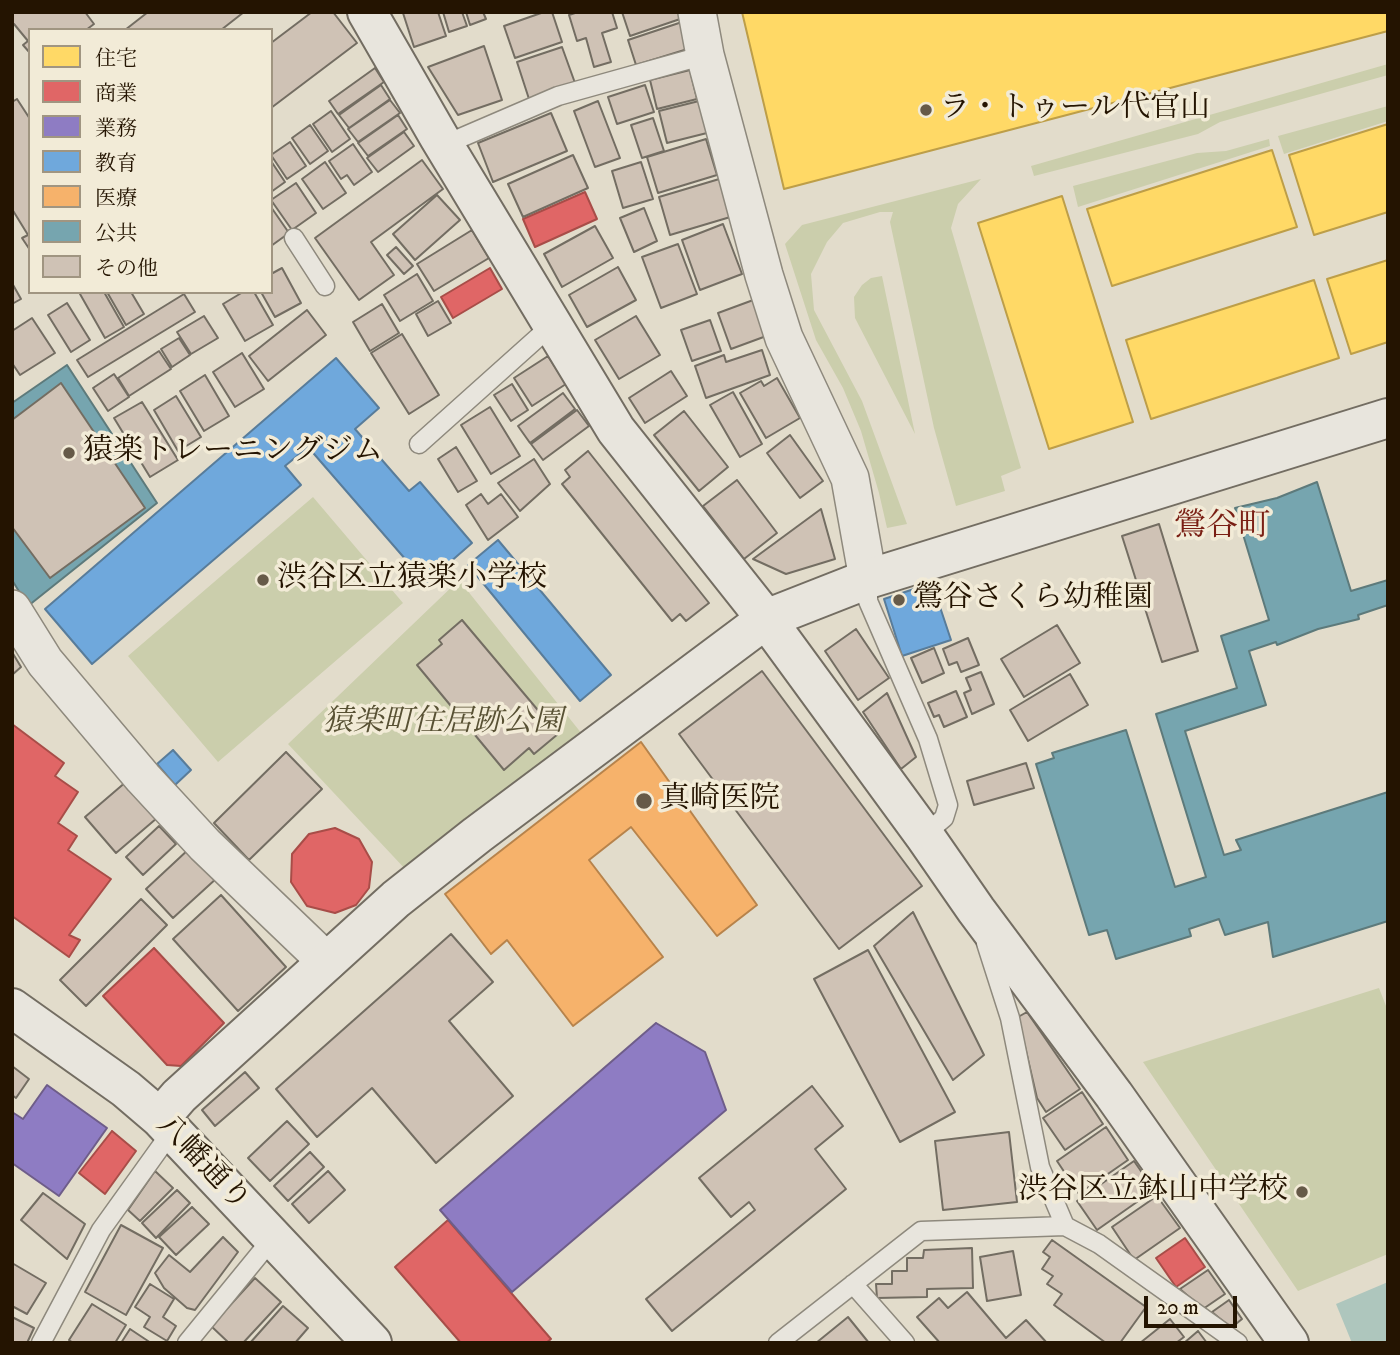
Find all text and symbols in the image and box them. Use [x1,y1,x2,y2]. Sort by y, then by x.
legend [28,28,273,294]
text: 住宅 [95,46,137,72]
text: 商業 [95,81,137,107]
place label: ラ・トゥール代官山 [940,92,1210,128]
marker: ラ・トゥール代官山 [918,102,934,118]
text: 業務 [95,116,137,142]
text: 教育 [95,151,137,177]
text: 医療 [95,186,137,212]
text: 公共 [95,221,137,247]
text: その他 [95,256,158,282]
place label: 猿楽トレーニングジム [83,435,383,471]
marker: 猿楽トレーニングジム [61,445,77,461]
district label: 鶯谷町 [1174,509,1270,547]
place label: 渋谷区立猿楽小学校 [277,562,547,598]
marker: 渋谷区立猿楽小学校 [255,572,271,588]
place label: 鶯谷さくら幼稚園 [913,582,1153,618]
marker: 鶯谷さくら幼稚園 [891,592,907,608]
park label: 猿楽町住居跡公園 [323,706,563,742]
place label: 真崎医院 [660,783,780,819]
marker: 真崎医院 [634,791,654,811]
street label: 八幡通り [147,1108,257,1220]
place label: 渋谷区立鉢山中学校 [1018,1174,1288,1210]
marker: 渋谷区立鉢山中学校 [1294,1184,1310,1200]
scale bar [1148,1282,1241,1326]
text: 20 m [1157,1295,1199,1321]

